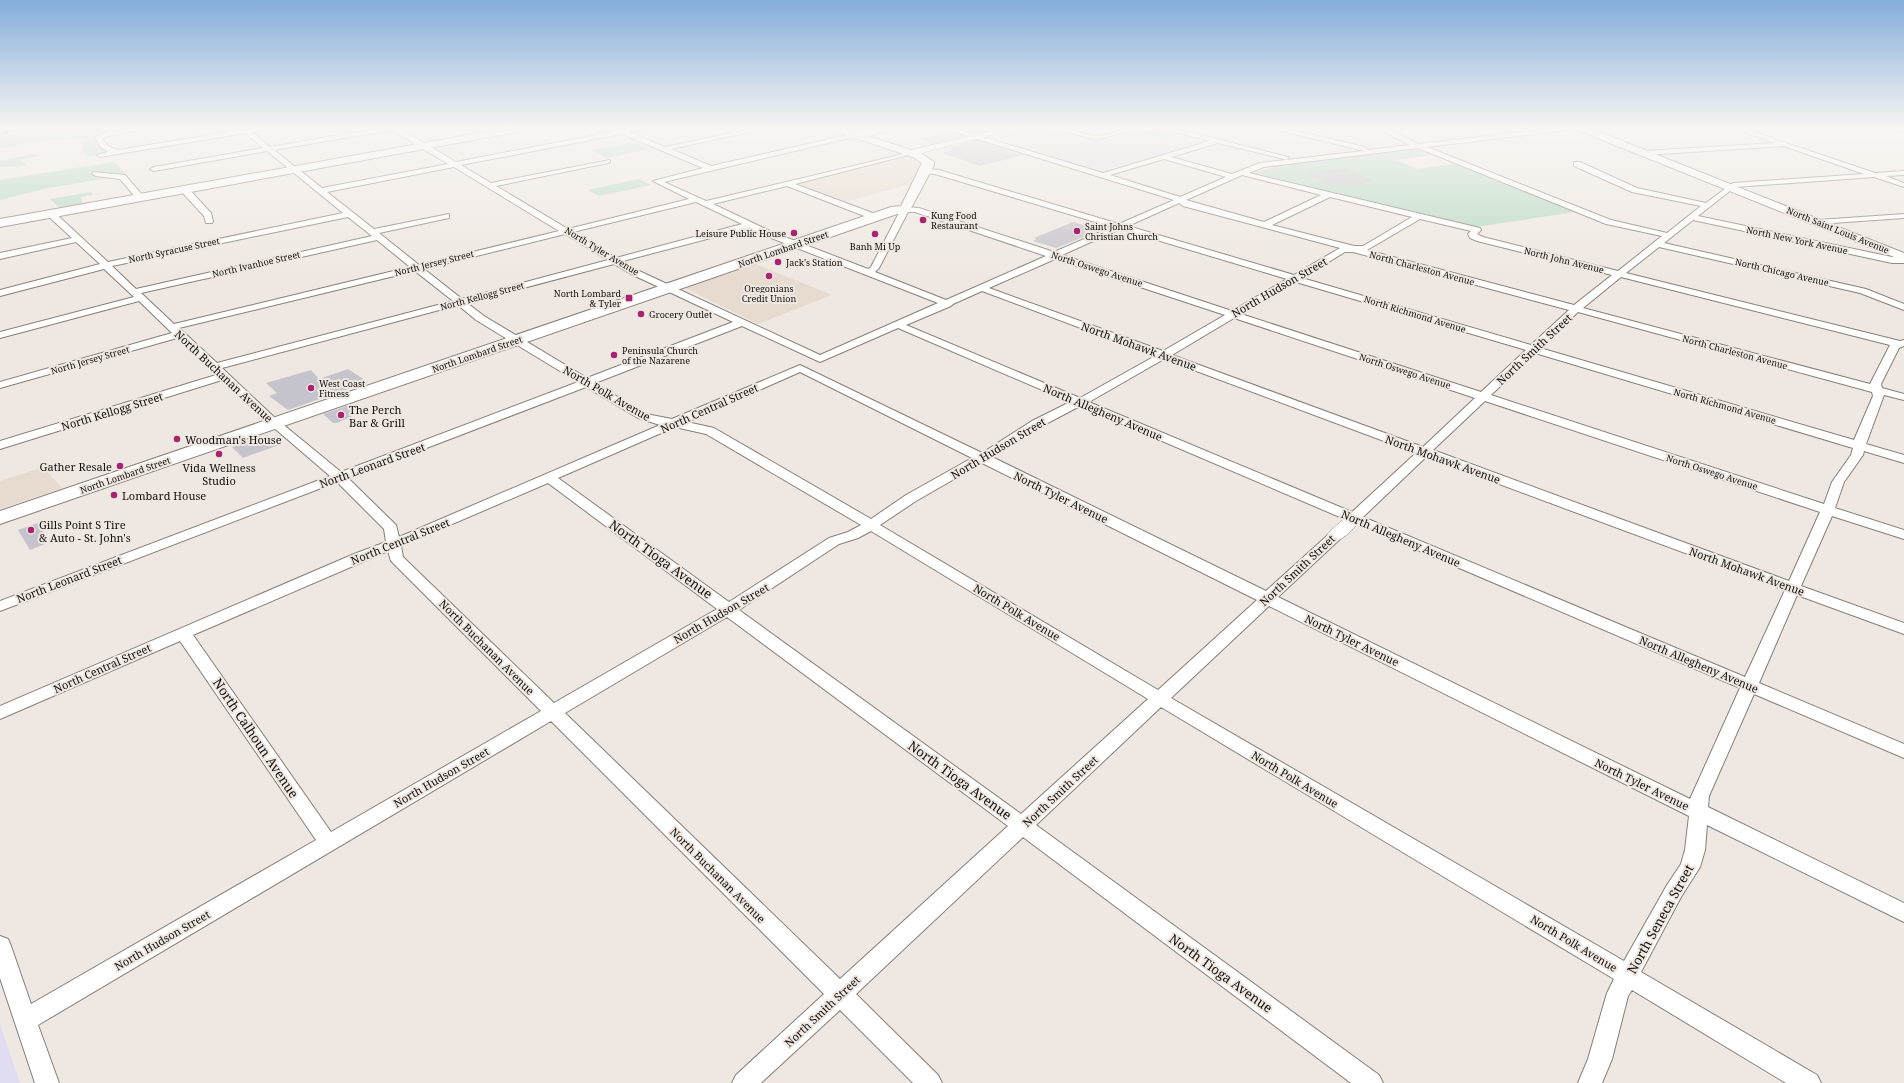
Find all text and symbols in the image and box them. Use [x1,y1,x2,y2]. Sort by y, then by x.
street label: North Saint Louis Avenue [1785,203,1891,257]
place label: Kung Food Restaurant [931,209,978,232]
marker: Kung Food Restaurant [918,215,928,225]
place label: Saint Johns Christian Church [1085,220,1158,243]
street label: North New York Avenue [1745,223,1849,257]
street label: North Tyler Avenue [562,224,642,278]
marker: Saint Johns Christian Church [1072,226,1082,236]
place label: Leisure Public House [695,227,786,240]
street label: North Lombard Street [736,227,830,271]
marker: Leisure Public House [789,228,799,238]
marker: Banh Mi Up [870,229,880,239]
street label: North Syracuse Street [127,234,221,266]
place label: Banh Mi Up [850,240,901,253]
street label: North John Avenue [1523,244,1606,276]
street label: North Jersey Street [393,247,475,279]
street label: North Ivanhoe Street [211,248,301,280]
street label: North Oswego Avenue [1050,248,1145,290]
street label: North Charleston Avenue [1368,248,1476,288]
street label: North Hudson Street [1228,253,1330,321]
street label: North Chicago Avenue [1734,255,1830,289]
place label: Jack's Station [785,256,843,269]
marker: Jack's Station [773,257,783,267]
marker: Oregonians Credit Union [764,271,774,281]
street label: North Kellogg Street [439,279,525,313]
place label: Oregonians Credit Union [742,282,797,305]
place label: North Lombard & Tyler [554,287,622,310]
street label: North Richmond Avenue [1362,292,1468,336]
marker: North Lombard & Tyler [624,293,634,303]
place label: Grocery Outlet [649,308,712,321]
marker: Grocery Outlet [636,309,646,319]
street label: North Smith Street [1493,310,1575,388]
street label: North Mohawk Avenue [1079,318,1199,374]
street label: North Buchanan Avenue [172,327,276,426]
street label: North Lombard Street [430,332,524,376]
street label: North Charleston Avenue [1681,332,1789,372]
street label: North Jersey Street [49,343,131,377]
place label: Peninsula Church of the Nazarene [622,344,698,367]
marker: Peninsula Church of the Nazarene [609,350,619,360]
street label: North Oswego Avenue [1358,350,1453,392]
street label: North Polk Avenue [561,362,654,424]
place label: West Coast Fitness [319,377,365,400]
street label: North Central Street [658,380,760,436]
street label: North Allegheny Avenue [1041,380,1165,444]
marker: West Coast Fitness [306,383,316,393]
street label: North Richmond Avenue [1672,385,1778,427]
street label: North Kellogg Street [59,388,165,434]
place label: The Perch Bar & Grill [349,402,405,430]
marker: The Perch Bar & Grill [336,410,346,420]
street label: North Hudson Street [948,414,1048,482]
street label: North Mohawk Avenue [1383,431,1503,487]
place label: Woodman's House [185,432,282,447]
marker: Woodman's House [172,434,182,444]
street label: North Leonard Street [317,439,427,491]
marker: Vida Wellness Studio [214,449,224,459]
street label: North Oswego Avenue [1665,451,1760,493]
street label: North Lombard Street [78,453,172,497]
place label: Gather Resale [40,459,112,474]
place label: Vida Wellness Studio [182,460,256,488]
marker: Gather Resale [115,461,125,471]
street label: North Tyler Avenue [1011,468,1111,526]
place label: Lombard House [122,488,206,503]
marker: Lombard House [109,490,119,500]
street label: North Allegheny Avenue [1339,506,1463,570]
street label: North Central Street [348,514,452,568]
street label: North Tioga Avenue [606,515,716,603]
place label: Gills Point S Tire & Auto - St. John's [39,517,131,545]
marker: Gills Point S Tire & Auto - St. John's [26,525,36,535]
street label: North Smith Street [1256,531,1338,609]
street label: North Mohawk Avenue [1687,543,1807,599]
street label: North Leonard Street [14,552,124,606]
street label: North Hudson Street [670,579,772,647]
street label: North Polk Avenue [971,580,1063,644]
street label: North Buchanan Avenue [436,596,538,698]
street label: North Tyler Avenue [1302,611,1402,669]
street label: North Allegheny Avenue [1637,632,1761,696]
street label: North Central Street [51,640,153,696]
street label: North Calhoun Avenue [209,674,303,802]
street label: North Tioga Avenue [905,736,1015,824]
street label: North Hudson Street [390,743,492,811]
street label: North Polk Avenue [1249,747,1341,811]
street label: North Smith Street [1019,752,1101,830]
street label: North Tyler Avenue [1592,755,1692,813]
street label: North Buchanan Avenue [667,824,769,926]
street label: North Seneca Street [1622,861,1698,977]
street label: North Hudson Street [111,906,213,974]
street label: North Polk Avenue [1528,911,1620,975]
street label: North Tioga Avenue [1166,929,1276,1017]
street label: North Smith Street [781,972,863,1050]

